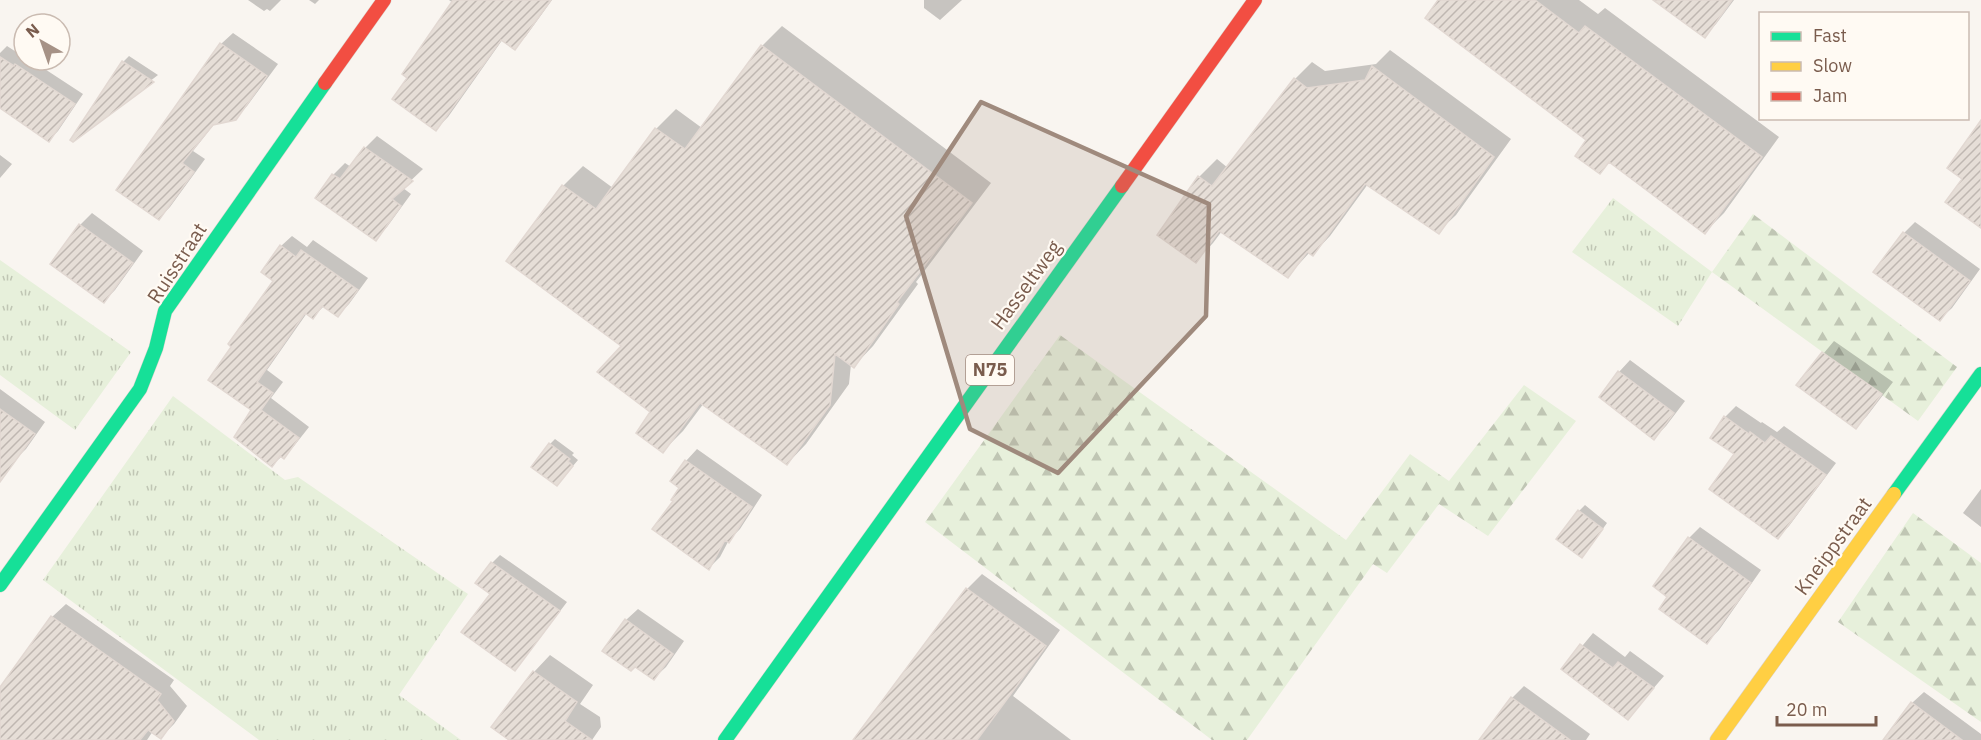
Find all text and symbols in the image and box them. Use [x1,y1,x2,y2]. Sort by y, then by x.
north arrow [12,12,72,72]
legend [1759,12,1969,120]
text: N [21,19,43,42]
text: Fast [1813,24,1847,47]
text: Slow [1813,54,1852,77]
text: Jam [1813,84,1848,107]
street label: Ruisstraat [140,217,213,308]
street label: Hasseltweg [984,234,1067,335]
road number: N75 [966,355,1014,385]
street label: Kneippstraat [1788,491,1877,600]
scale bar [1777,689,1876,727]
text: 20 m [1786,698,1828,721]

